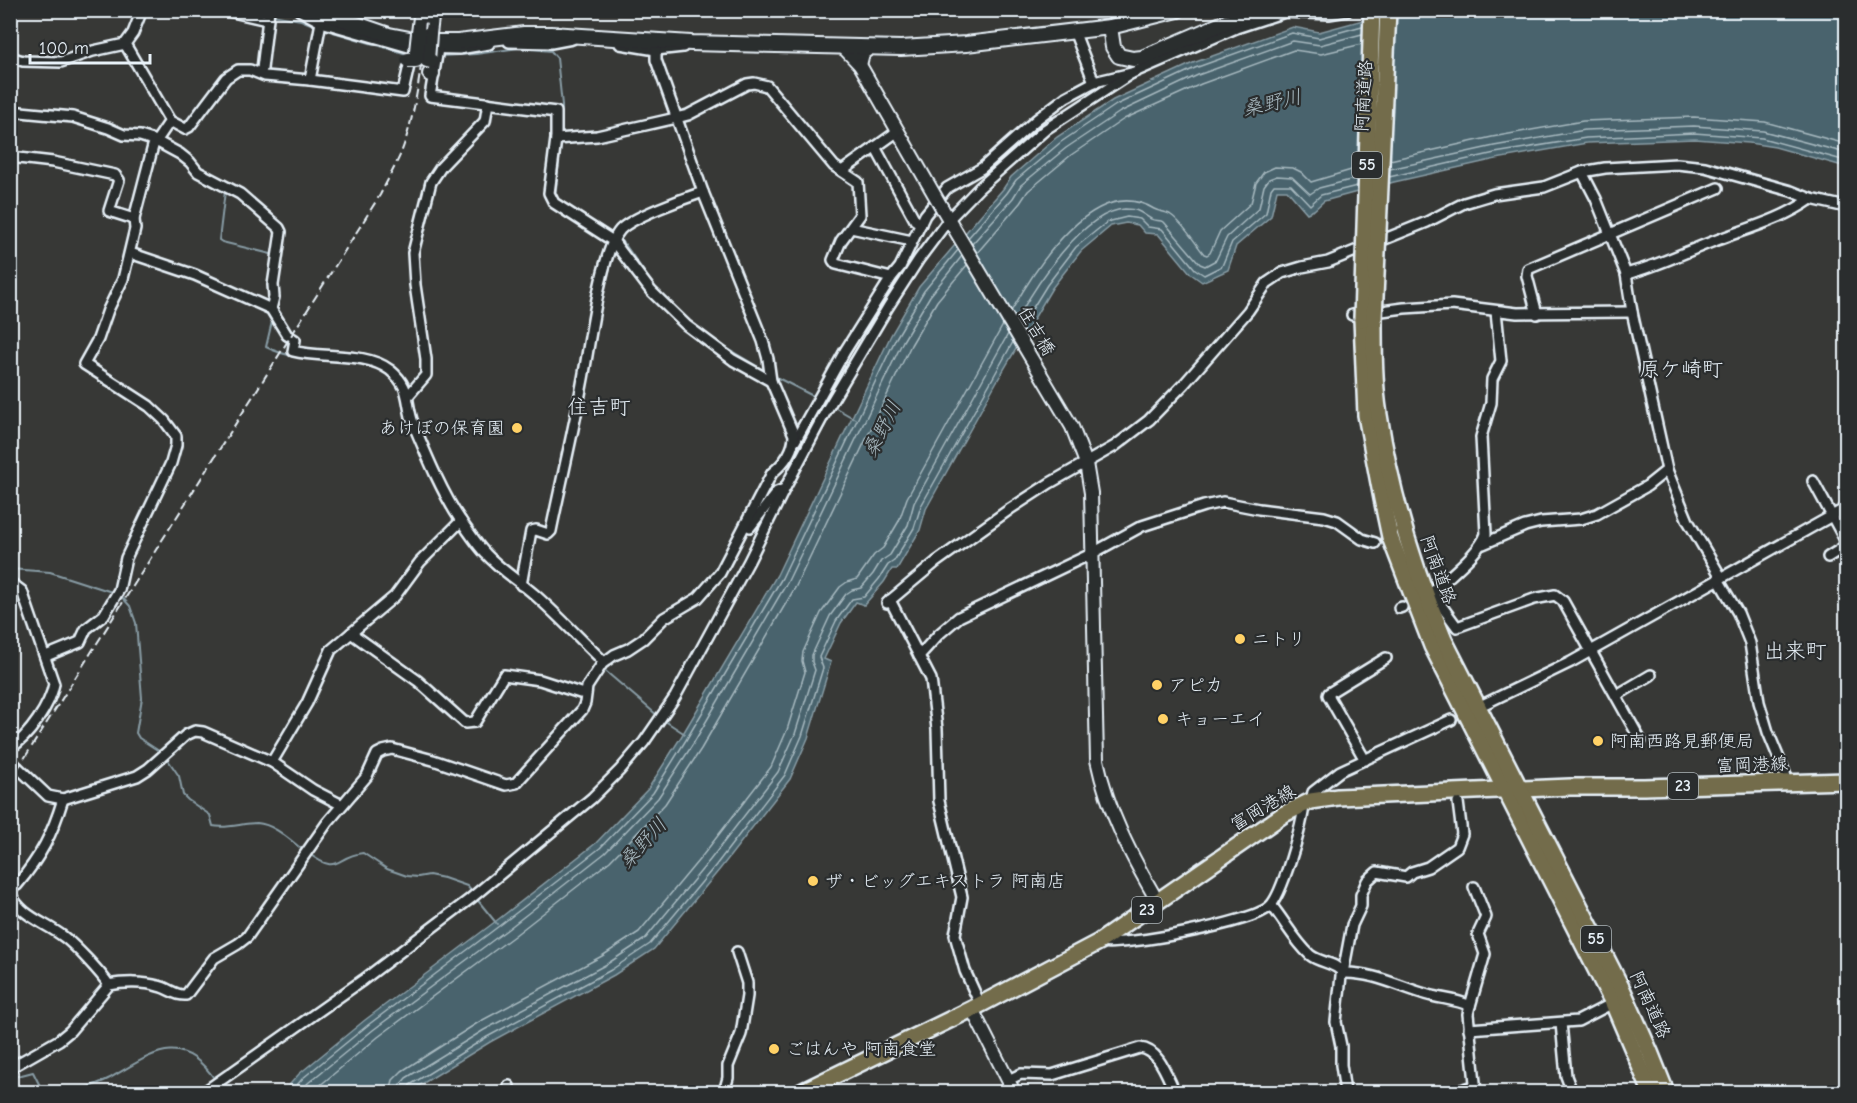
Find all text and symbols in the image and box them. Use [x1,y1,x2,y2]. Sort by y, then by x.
scale bar [30,27,150,65]
text: 100 m [39,38,89,59]
street label: 阿南道路 [1352,59,1376,133]
water label: 桑野川 [1240,85,1304,121]
road number: 55 [1352,152,1382,178]
street label: 住吉橋 [1013,302,1059,360]
district label: 原ケ崎町 [1639,357,1723,381]
district label: 住吉町 [568,395,631,419]
water label: 桑野川 [858,397,906,461]
place label: あけぼの保育園 [379,418,505,439]
marker: あけぼの保育園 [510,421,524,435]
street label: 阿南道路 [1416,533,1460,607]
place label: ニトリ [1252,629,1306,650]
marker: ニトリ [1233,632,1247,646]
district label: 出来町 [1764,639,1827,663]
place label: アピカ [1169,675,1223,696]
marker: アピカ [1150,678,1164,692]
place label: キョーエイ [1175,709,1265,730]
marker: キョーエイ [1156,712,1170,726]
place label: 阿南西路見郵便局 [1610,731,1754,752]
marker: 阿南西路見郵便局 [1591,734,1605,748]
street label: 富岡港線 [1716,753,1788,777]
road number: 23 [1668,773,1698,799]
street label: 富岡港線 [1227,780,1299,836]
water label: 桑野川 [614,813,672,873]
place label: ザ・ビッグエキストラ 阿南店 [825,871,1065,892]
marker: ザ・ビッグエキストラ 阿南店 [806,874,820,888]
road number: 23 [1132,897,1162,923]
road number: 55 [1581,926,1611,952]
street label: 阿南道路 [1625,968,1675,1042]
place label: ごはんや 阿南食堂 [786,1039,936,1060]
marker: ごはんや 阿南食堂 [767,1042,781,1056]

